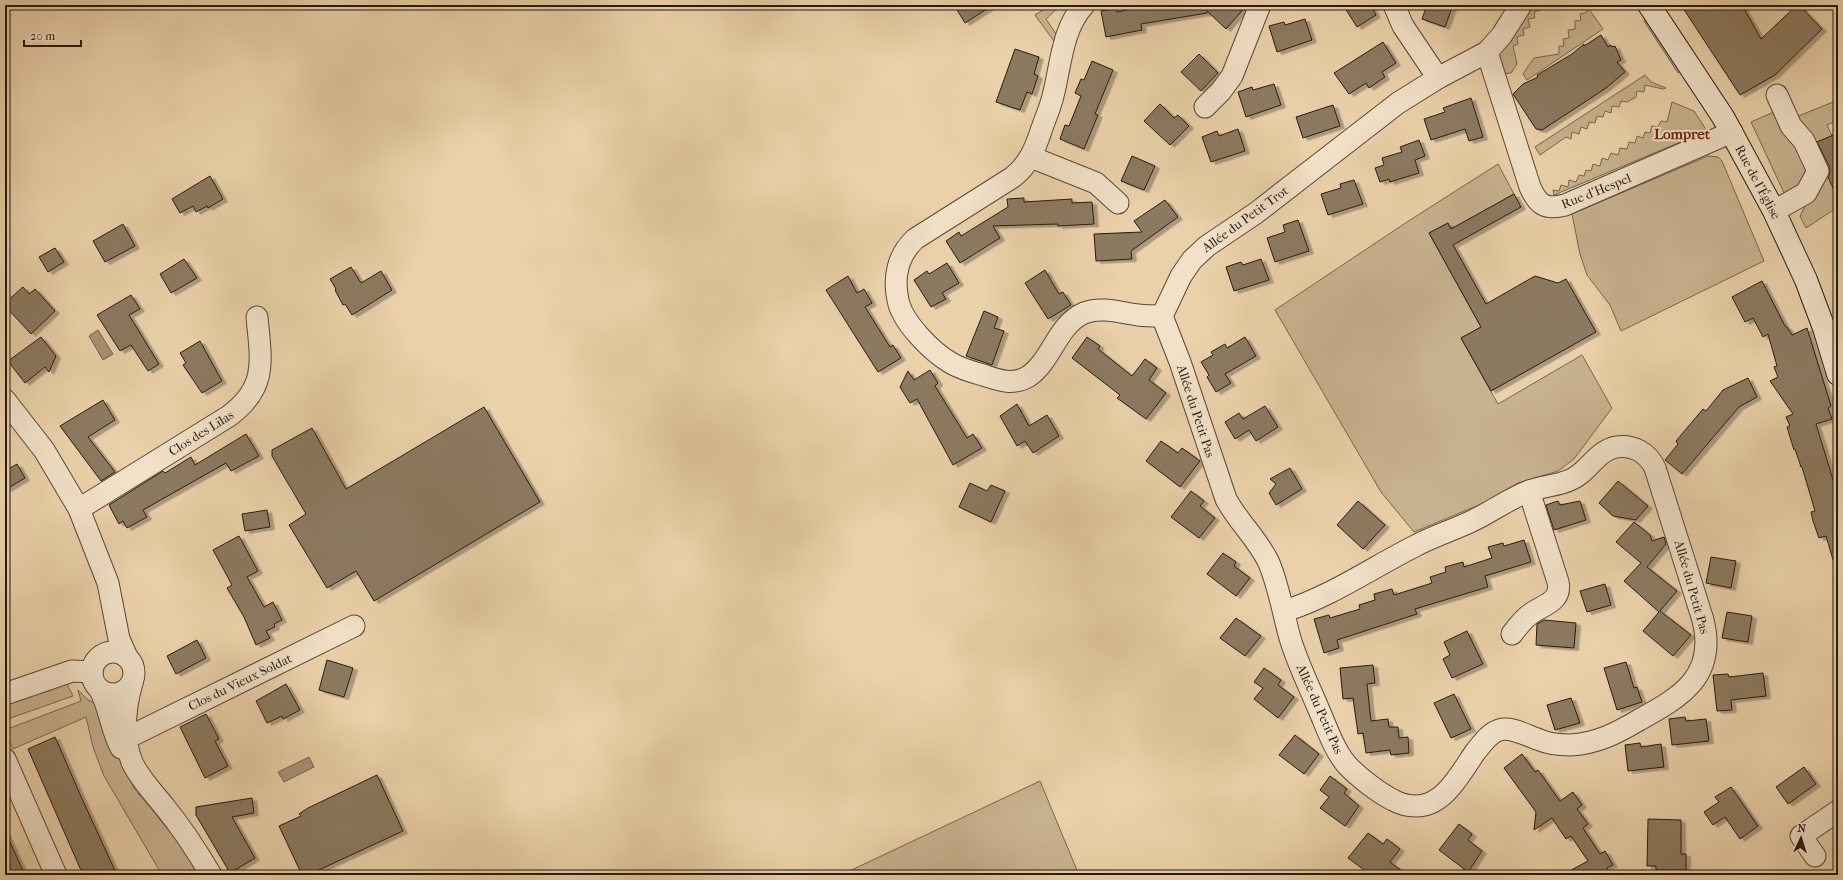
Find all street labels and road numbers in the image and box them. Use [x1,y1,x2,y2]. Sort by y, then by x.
street label: Rue de l'Église [1732,142,1784,222]
street label: Rue d'Hespel [1559,170,1633,212]
street label: Allée du Petit Trot [1198,183,1291,256]
street label: Allée du Petit Pas [1174,362,1218,459]
street label: Clos des Lilas [166,407,236,459]
street label: Allée du Petit Pas [1671,537,1713,636]
street label: Clos du Vieux Soldat [186,650,295,714]
street label: Allée du Petit Pas [1293,661,1347,756]

